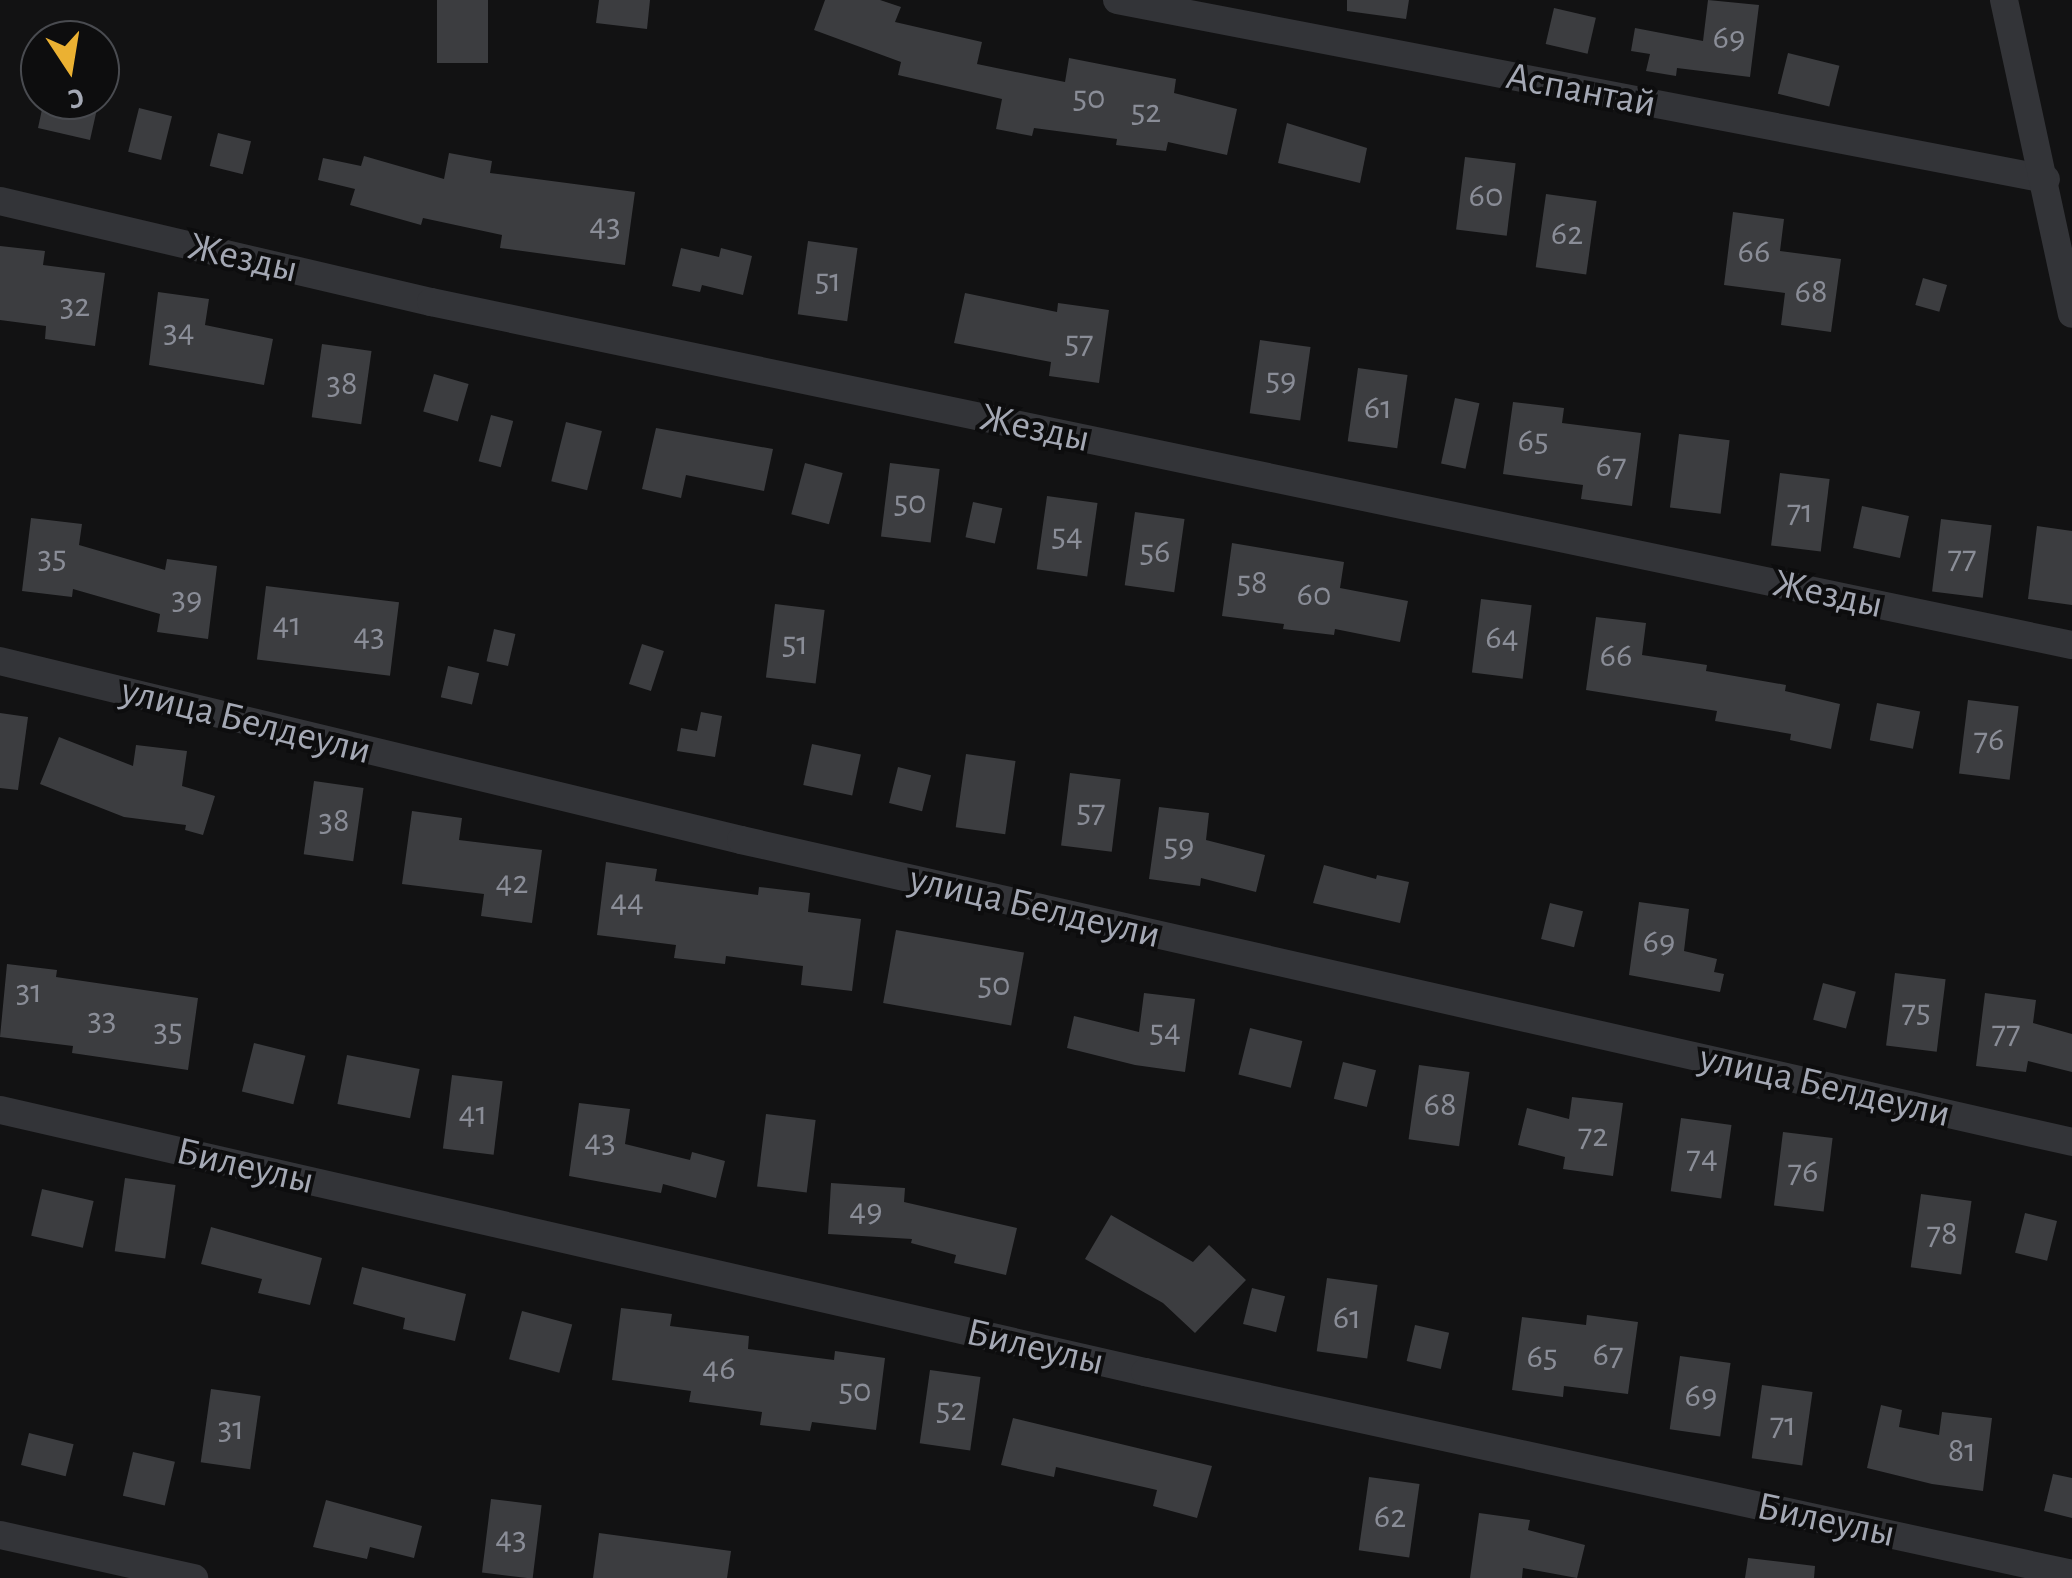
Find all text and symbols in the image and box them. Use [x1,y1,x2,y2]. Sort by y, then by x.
house number: 69 [1713,17,1745,59]
north arrow [20,20,120,120]
street label: Аспантай [1502,52,1660,128]
house number: 50 [1072,77,1106,119]
text: С [65,82,86,113]
house number: 52 [1131,91,1161,133]
house number: 60 [1469,175,1503,217]
house number: 43 [589,205,621,247]
house number: 62 [1551,213,1583,255]
street label: Жезды [184,222,302,294]
house number: 66 [1738,231,1770,273]
house number: 51 [815,260,841,302]
house number: 68 [1794,271,1828,313]
house number: 32 [60,285,90,327]
house number: 34 [163,311,195,353]
house number: 57 [1064,322,1094,364]
house number: 59 [1265,359,1297,401]
house number: 38 [326,363,358,405]
house number: 61 [1364,387,1392,429]
street label: Жезды [976,393,1094,463]
house number: 65 [1517,420,1549,462]
house number: 67 [1595,445,1627,487]
house number: 50 [893,482,927,524]
house number: 71 [1787,491,1813,533]
house number: 54 [1051,515,1083,557]
house number: 56 [1139,531,1171,573]
house number: 35 [37,537,67,579]
house number: 77 [1947,537,1977,579]
street label: Жезды [1769,559,1887,629]
house number: 58 [1236,562,1268,604]
house number: 60 [1297,574,1331,616]
house number: 39 [172,578,202,620]
house number: 41 [273,604,301,646]
house number: 43 [353,615,385,657]
house number: 64 [1485,617,1519,659]
house number: 51 [782,623,808,665]
house number: 66 [1600,635,1632,677]
street label: улица Белдеули [116,667,376,775]
house number: 76 [1973,719,2005,761]
house number: 57 [1076,791,1106,833]
house number: 38 [318,800,350,842]
house number: 59 [1163,825,1195,867]
street label: улица Белдеули [905,855,1165,959]
house number: 42 [496,862,528,904]
house number: 44 [610,881,644,923]
house number: 69 [1643,921,1675,963]
house number: 50 [977,964,1011,1006]
house number: 31 [16,971,42,1013]
house number: 75 [1901,991,1931,1033]
house number: 33 [88,999,116,1041]
house number: 35 [153,1010,183,1052]
house number: 54 [1149,1011,1181,1053]
house number: 77 [1991,1012,2021,1054]
street label: улица Белдеули [1695,1034,1955,1138]
house number: 68 [1423,1084,1457,1126]
house number: 41 [459,1093,487,1135]
house number: 72 [1578,1115,1608,1157]
house number: 43 [584,1121,616,1163]
street label: Билеулы [171,1127,319,1205]
house number: 74 [1686,1137,1718,1179]
house number: 76 [1787,1151,1819,1193]
house number: 49 [849,1190,883,1232]
house number: 78 [1926,1213,1958,1255]
house number: 61 [1333,1297,1361,1339]
street label: Билеулы [961,1308,1109,1386]
house number: 67 [1592,1334,1624,1376]
house number: 65 [1526,1336,1558,1378]
house number: 46 [702,1348,736,1390]
house number: 50 [838,1370,872,1412]
house number: 69 [1685,1375,1717,1417]
house number: 52 [936,1389,966,1431]
house number: 71 [1770,1404,1796,1446]
house number: 31 [218,1408,244,1450]
house number: 81 [1948,1430,1976,1472]
street label: Билеулы [1753,1482,1899,1558]
house number: 62 [1374,1496,1406,1538]
house number: 43 [495,1518,527,1560]

